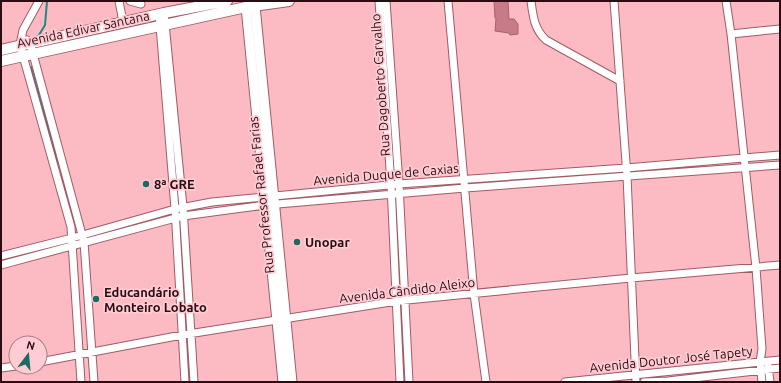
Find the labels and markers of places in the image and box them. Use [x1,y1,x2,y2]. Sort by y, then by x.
place label: 8ª GRE [154,177,195,191]
marker: 8ª GRE [141,179,151,189]
place label: Unopar [305,235,350,249]
marker: Unopar [292,237,302,247]
place label: Educandário Monteiro Lobato [104,285,207,314]
marker: Educandário Monteiro Lobato [91,294,101,304]

